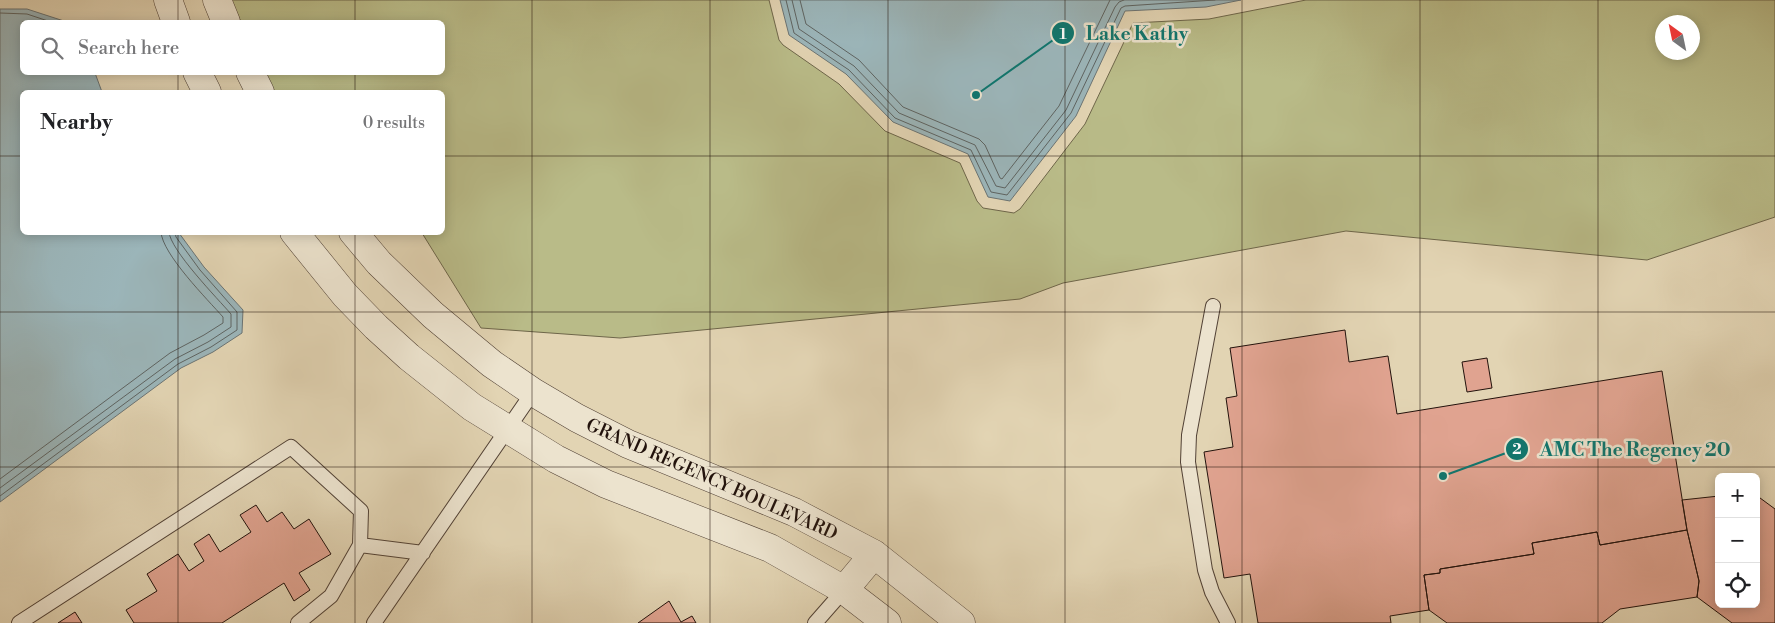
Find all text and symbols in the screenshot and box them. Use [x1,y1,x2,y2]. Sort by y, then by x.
north arrow [1655,15,1700,60]
callout: Lake Kathy [1051,16,1198,50]
search box [20,20,445,75]
text: Lake Kathy [1086,22,1189,46]
text: 1 [1059,25,1067,44]
icon: search [38,34,66,62]
text: Search here [78,36,179,60]
text: Nearby [40,110,113,136]
text: 0 results [363,113,425,133]
street label: GRAND REGENCY BOULEVARD [582,413,841,545]
callout: AMC The Regency 20 [1505,432,1741,466]
text: AMC The Regency 20 [1539,438,1730,462]
text: 2 [1512,440,1522,459]
map controls [1715,473,1760,608]
button: + [1715,473,1760,518]
button: − [1715,518,1760,563]
button: locate [1715,563,1760,608]

